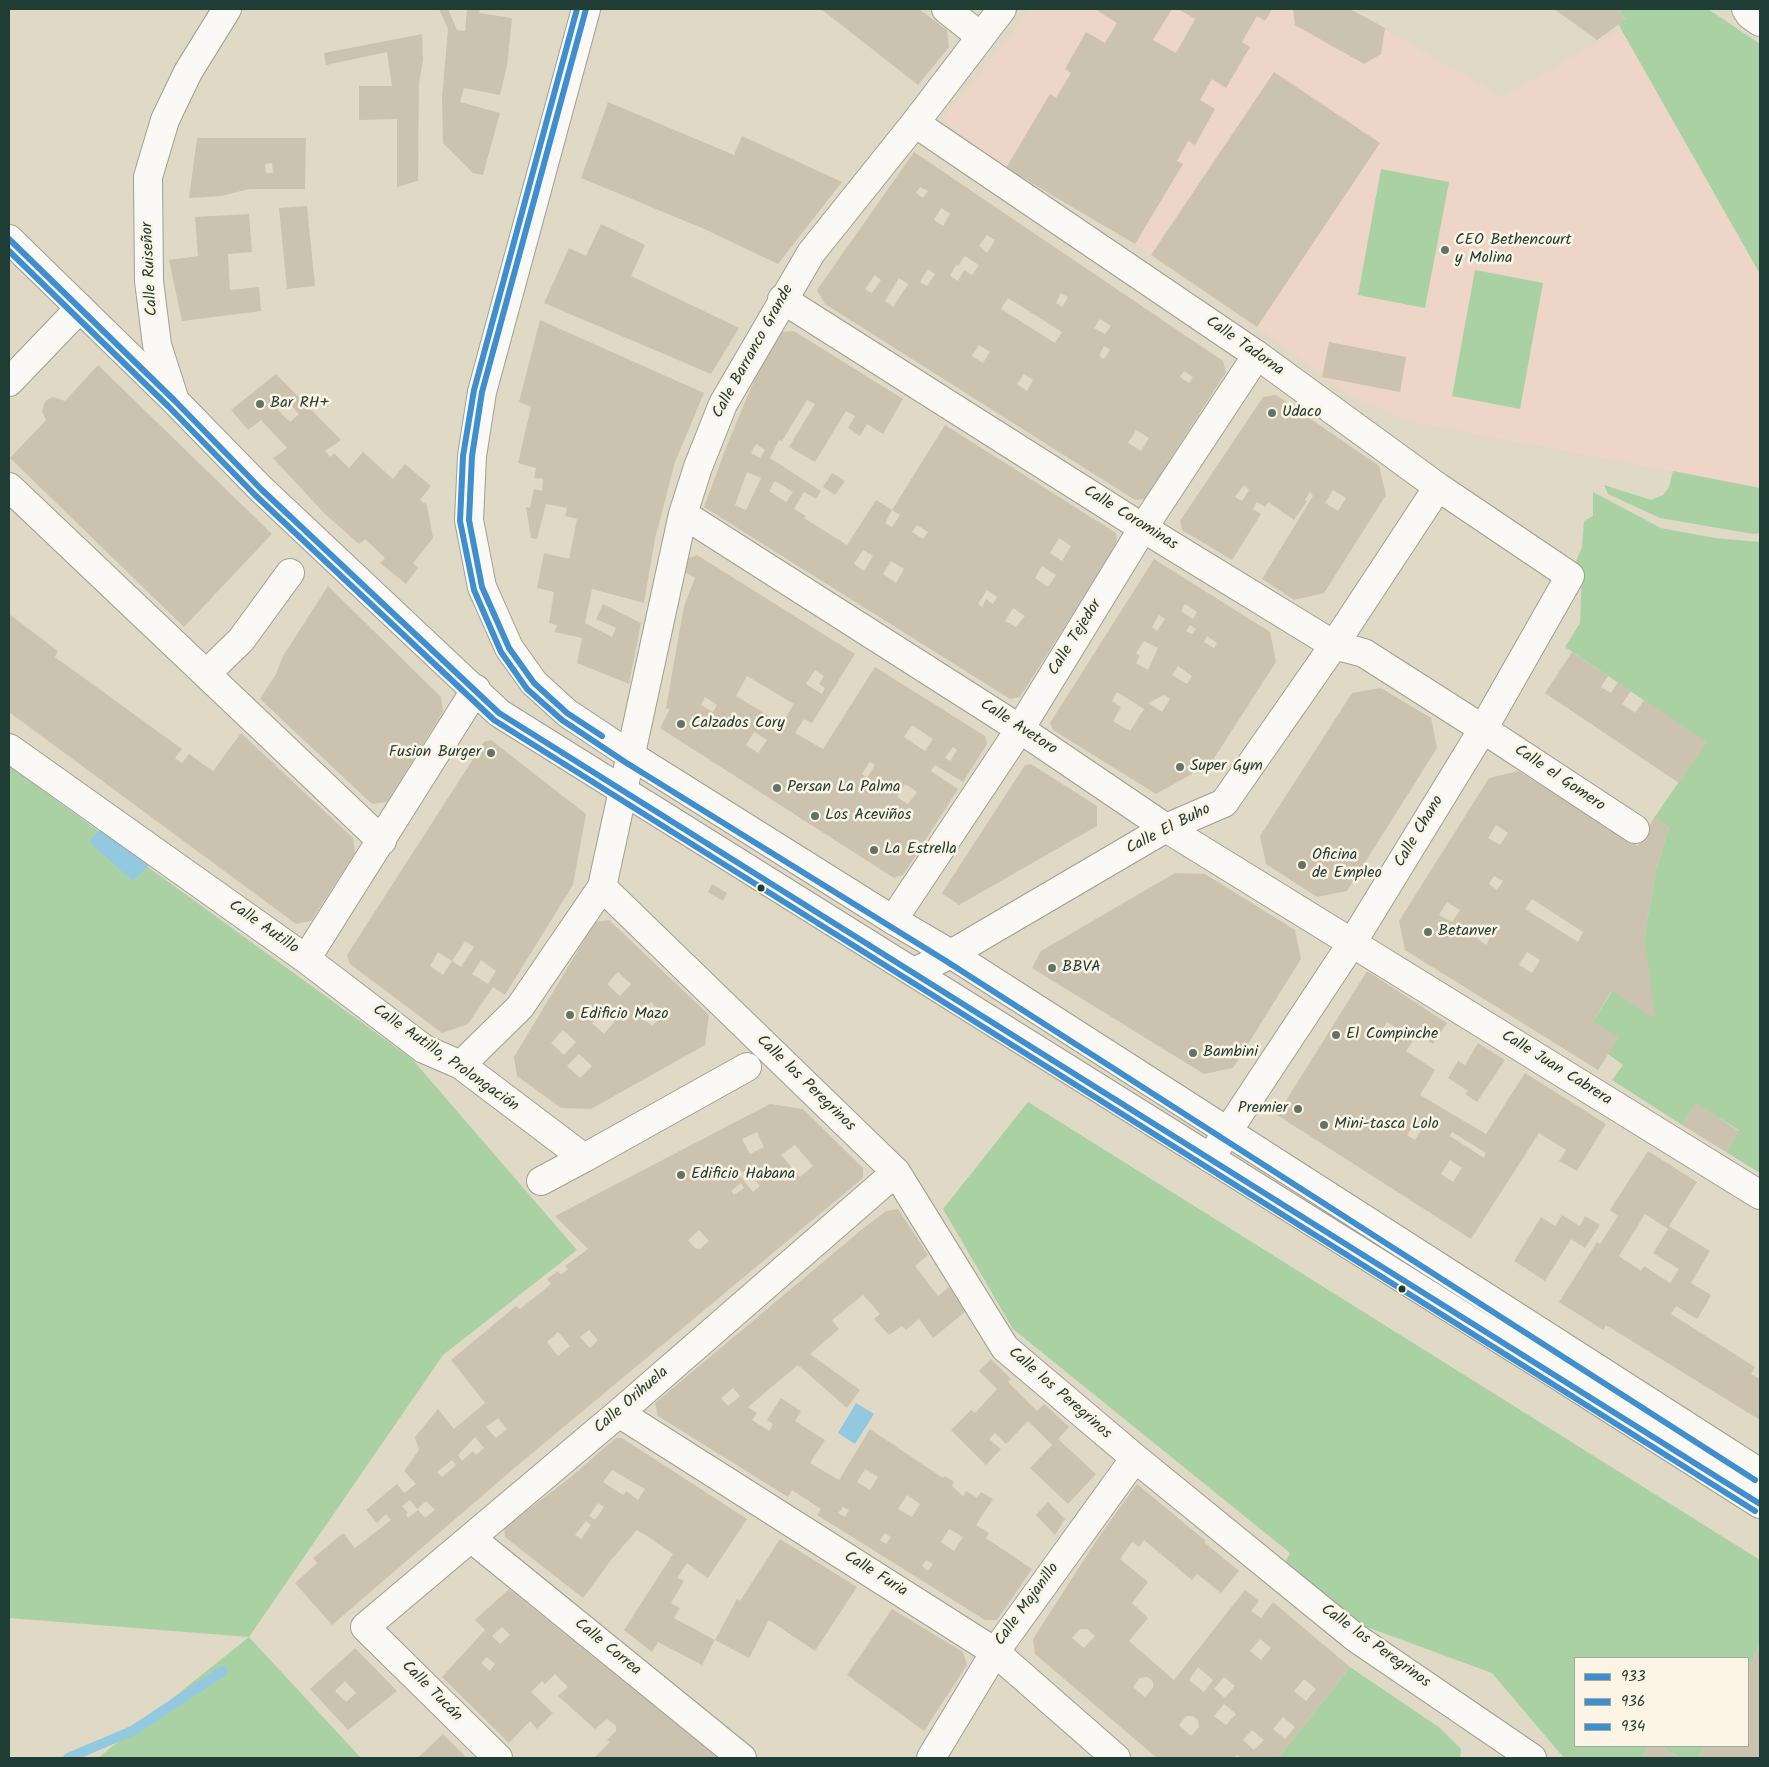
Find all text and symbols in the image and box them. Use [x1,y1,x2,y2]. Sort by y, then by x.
street label: Calle Ruiseñor [139,221,163,317]
place label: CEO Bethencourt y Molina [1455,231,1572,269]
marker: CEO Bethencourt y Molina [1439,244,1451,256]
street label: Calle Barranco Grande [709,282,799,422]
street label: Calle Tadorna [1201,313,1287,381]
place label: Bar RH+ [270,394,329,414]
marker: Bar RH+ [254,398,266,410]
place label: Udaco [1282,403,1321,423]
marker: Udaco [1266,407,1278,419]
street label: Calle Corominas [1079,482,1181,556]
street label: Calle Tejedor [1045,596,1107,680]
street label: Calle Avetoro [976,696,1060,760]
place label: Calzados Cory [691,714,785,734]
marker: Calzados Cory [675,718,687,730]
street label: Calle el Gomero [1510,742,1608,816]
place label: Fusion Burger [389,743,481,763]
marker: Fusion Burger [485,747,497,759]
place label: Super Gym [1190,757,1263,777]
marker: Super Gym [1174,761,1186,773]
place label: Persan La Palma [787,778,900,798]
marker: Persan La Palma [771,782,783,794]
street label: Calle Chano [1391,793,1449,871]
street label: Calle El Buho [1124,801,1214,859]
place label: Los Aceviños [825,806,911,826]
marker: Los Aceviños [809,810,821,822]
place label: La Estrella [884,840,957,860]
marker: La Estrella [868,844,880,856]
place label: Oficina de Empleo [1312,846,1382,884]
marker: Oficina de Empleo [1296,859,1308,871]
unlabelled marker [756,883,766,893]
street label: Calle Autillo [224,897,302,959]
place label: Betanver [1438,922,1497,942]
marker: Betanver [1422,926,1434,938]
place label: BBVA [1062,958,1101,978]
marker: BBVA [1046,962,1058,974]
street label: Calle Autillo, Prolongación [368,1001,522,1117]
place label: Edificio Mazo [580,1005,669,1025]
marker: Edificio Mazo [564,1009,576,1021]
place label: El Compinche [1346,1025,1438,1045]
street label: Calle Juan Cabrera [1497,1027,1615,1111]
marker: El Compinche [1330,1029,1342,1041]
street label: Calle los Peregrinos [751,1032,859,1136]
place label: Bambini [1203,1043,1258,1063]
marker: Bambini [1187,1047,1199,1059]
place label: Premier [1238,1099,1288,1119]
marker: Premier [1292,1103,1304,1115]
place label: Mini-tasca Lolo [1334,1115,1439,1135]
marker: Mini-tasca Lolo [1318,1119,1330,1131]
place label: Edificio Habana [691,1165,795,1185]
marker: Edificio Habana [675,1169,687,1181]
unlabelled marker [1397,1284,1407,1294]
street label: Calle los Peregrinos [1003,1344,1115,1444]
street label: Calle Orihuela [591,1363,673,1439]
street label: Calle Furia [840,1548,910,1602]
street label: Calle Majanillo [992,1560,1064,1650]
street label: Calle los Peregrinos [1317,1601,1433,1693]
street label: Calle Correa [570,1615,644,1681]
legend [1574,1657,1749,1747]
street label: Calle Tucán [397,1658,465,1726]
text: 933 [1621,1665,1645,1689]
text: 936 [1621,1690,1645,1714]
text: 934 [1621,1715,1645,1739]

